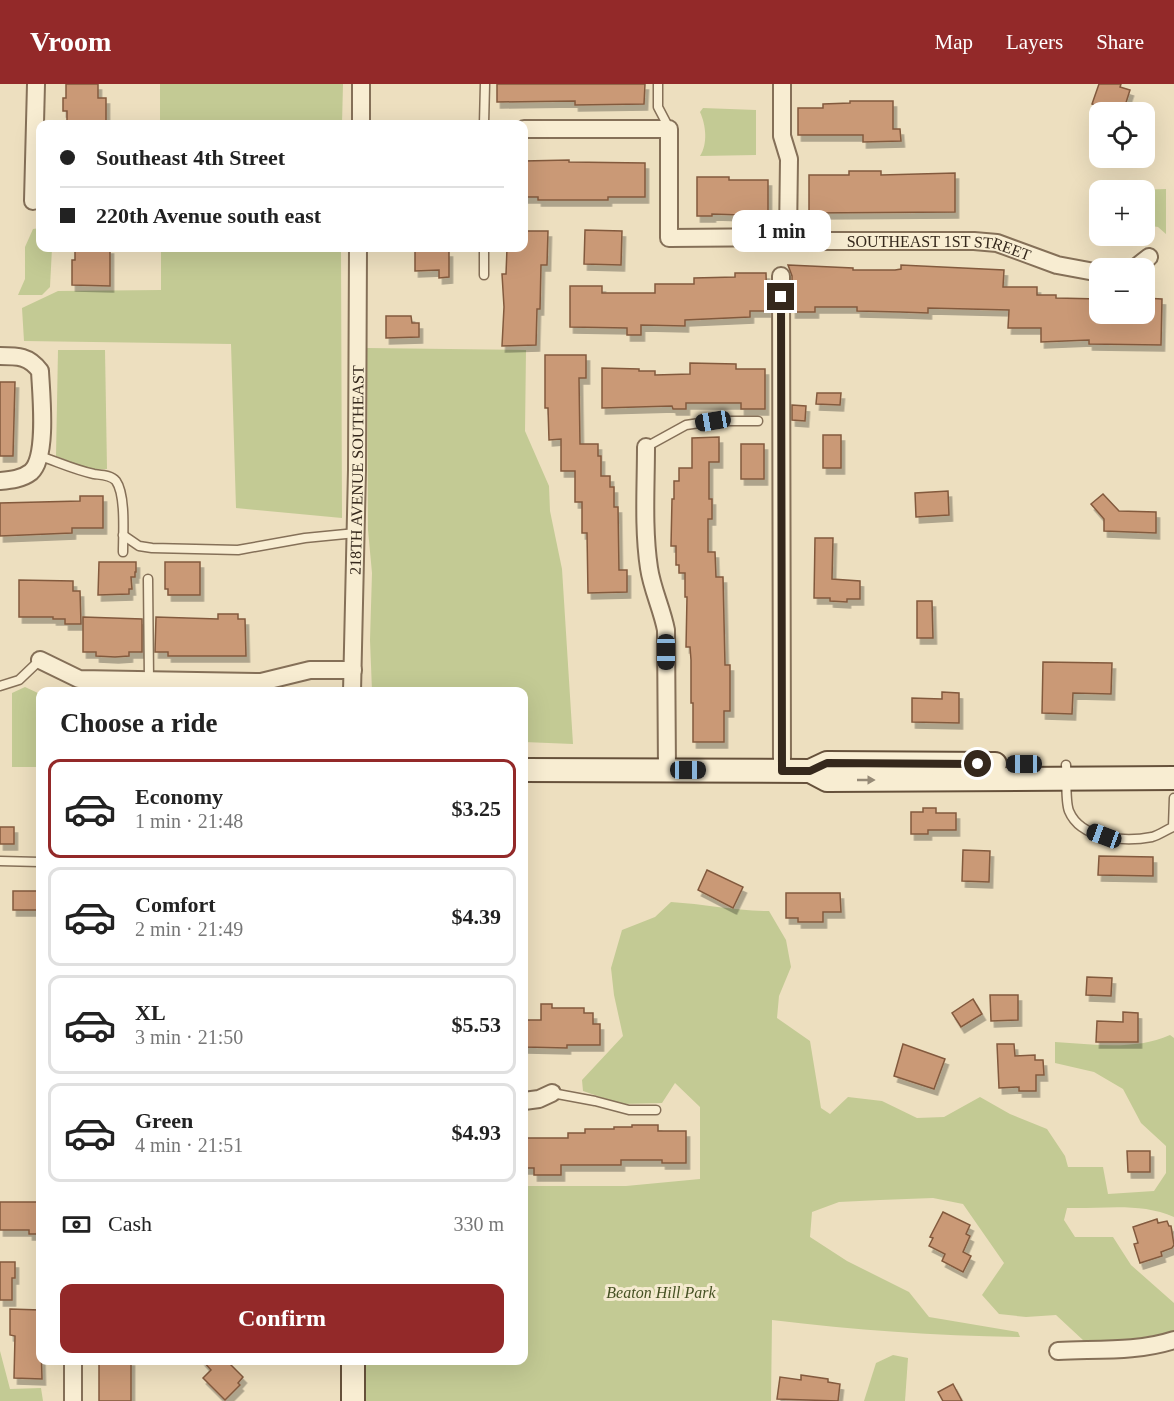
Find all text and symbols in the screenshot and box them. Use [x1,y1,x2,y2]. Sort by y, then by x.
text: Vroom [30,26,111,57]
text: Map [935,30,973,54]
text: Layers [1006,30,1063,54]
text: Share [1096,30,1144,54]
map controls [1089,102,1155,324]
button: locate [1089,102,1155,168]
text: Southeast 4th Street [96,145,285,170]
button: + [1089,180,1155,246]
text: 220th Avenue south east [96,203,321,228]
callout: 1 min [732,210,830,252]
text: 1 min [757,220,806,242]
street label: SOUTHEAST 1ST STREET [847,233,1034,263]
button: − [1089,258,1155,324]
route end [767,283,794,310]
street label: 218TH AVENUE SOUTHEAST [346,365,366,575]
car [694,409,732,433]
car [657,634,675,670]
text: Choose a ride [60,708,218,738]
route start [964,750,991,777]
car [1006,755,1042,773]
car [670,761,706,779]
one-way arrow [857,775,876,785]
icon: car [63,782,117,836]
text: Economy [135,784,223,809]
text: $3.25 [452,796,501,821]
text: 1 min · 21:48 [135,810,243,832]
car [1084,821,1124,851]
icon: car [63,890,117,944]
text: Comfort [135,892,216,917]
text: $4.39 [452,904,501,929]
text: 2 min · 21:49 [135,918,243,940]
icon: car [63,998,117,1052]
text: XL [135,1000,166,1025]
text: $5.53 [452,1012,501,1037]
text: 3 min · 21:50 [135,1026,243,1048]
icon: car [63,1106,117,1160]
text: Green [135,1108,193,1133]
text: $4.93 [452,1120,501,1145]
text: 4 min · 21:51 [135,1134,243,1156]
icon: cash [60,1208,93,1241]
text: Cash [108,1211,152,1236]
text: 330 m [453,1213,504,1235]
button: Confirm [60,1284,504,1353]
park label: Beaton Hill Park [606,1284,717,1301]

